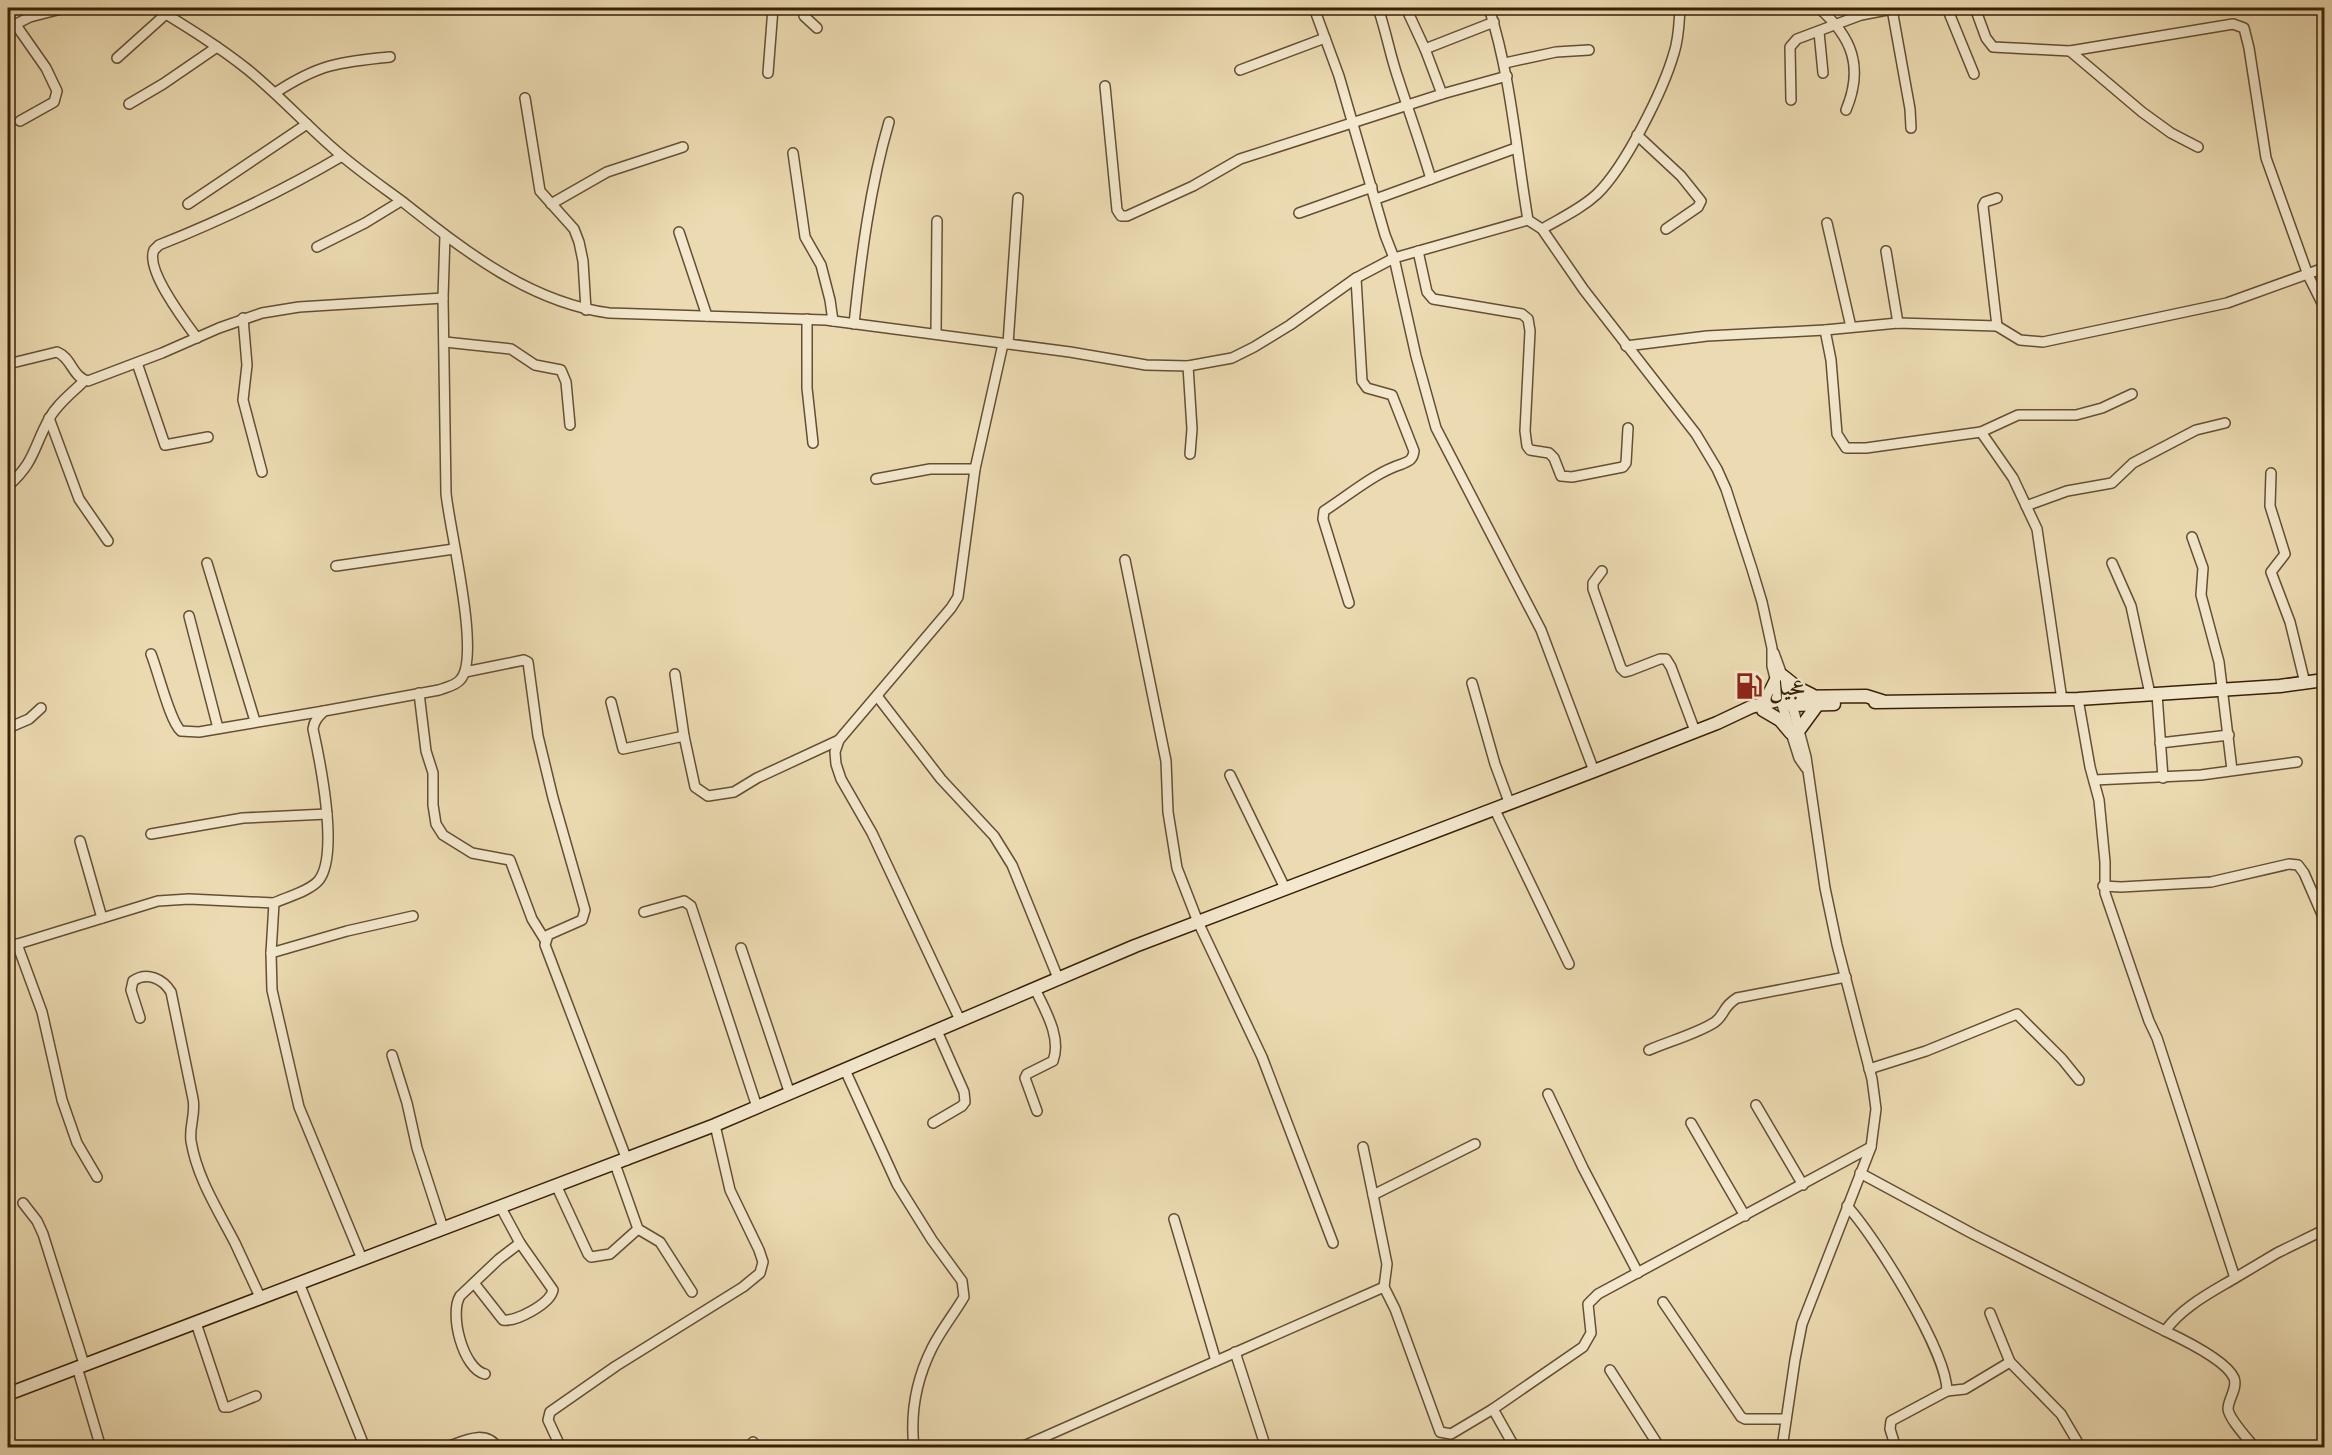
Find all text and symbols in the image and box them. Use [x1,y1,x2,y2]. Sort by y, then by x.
place label: عجيل [1769,669,1805,704]
fuel station icon: عجيل [1734,671,1764,701]

